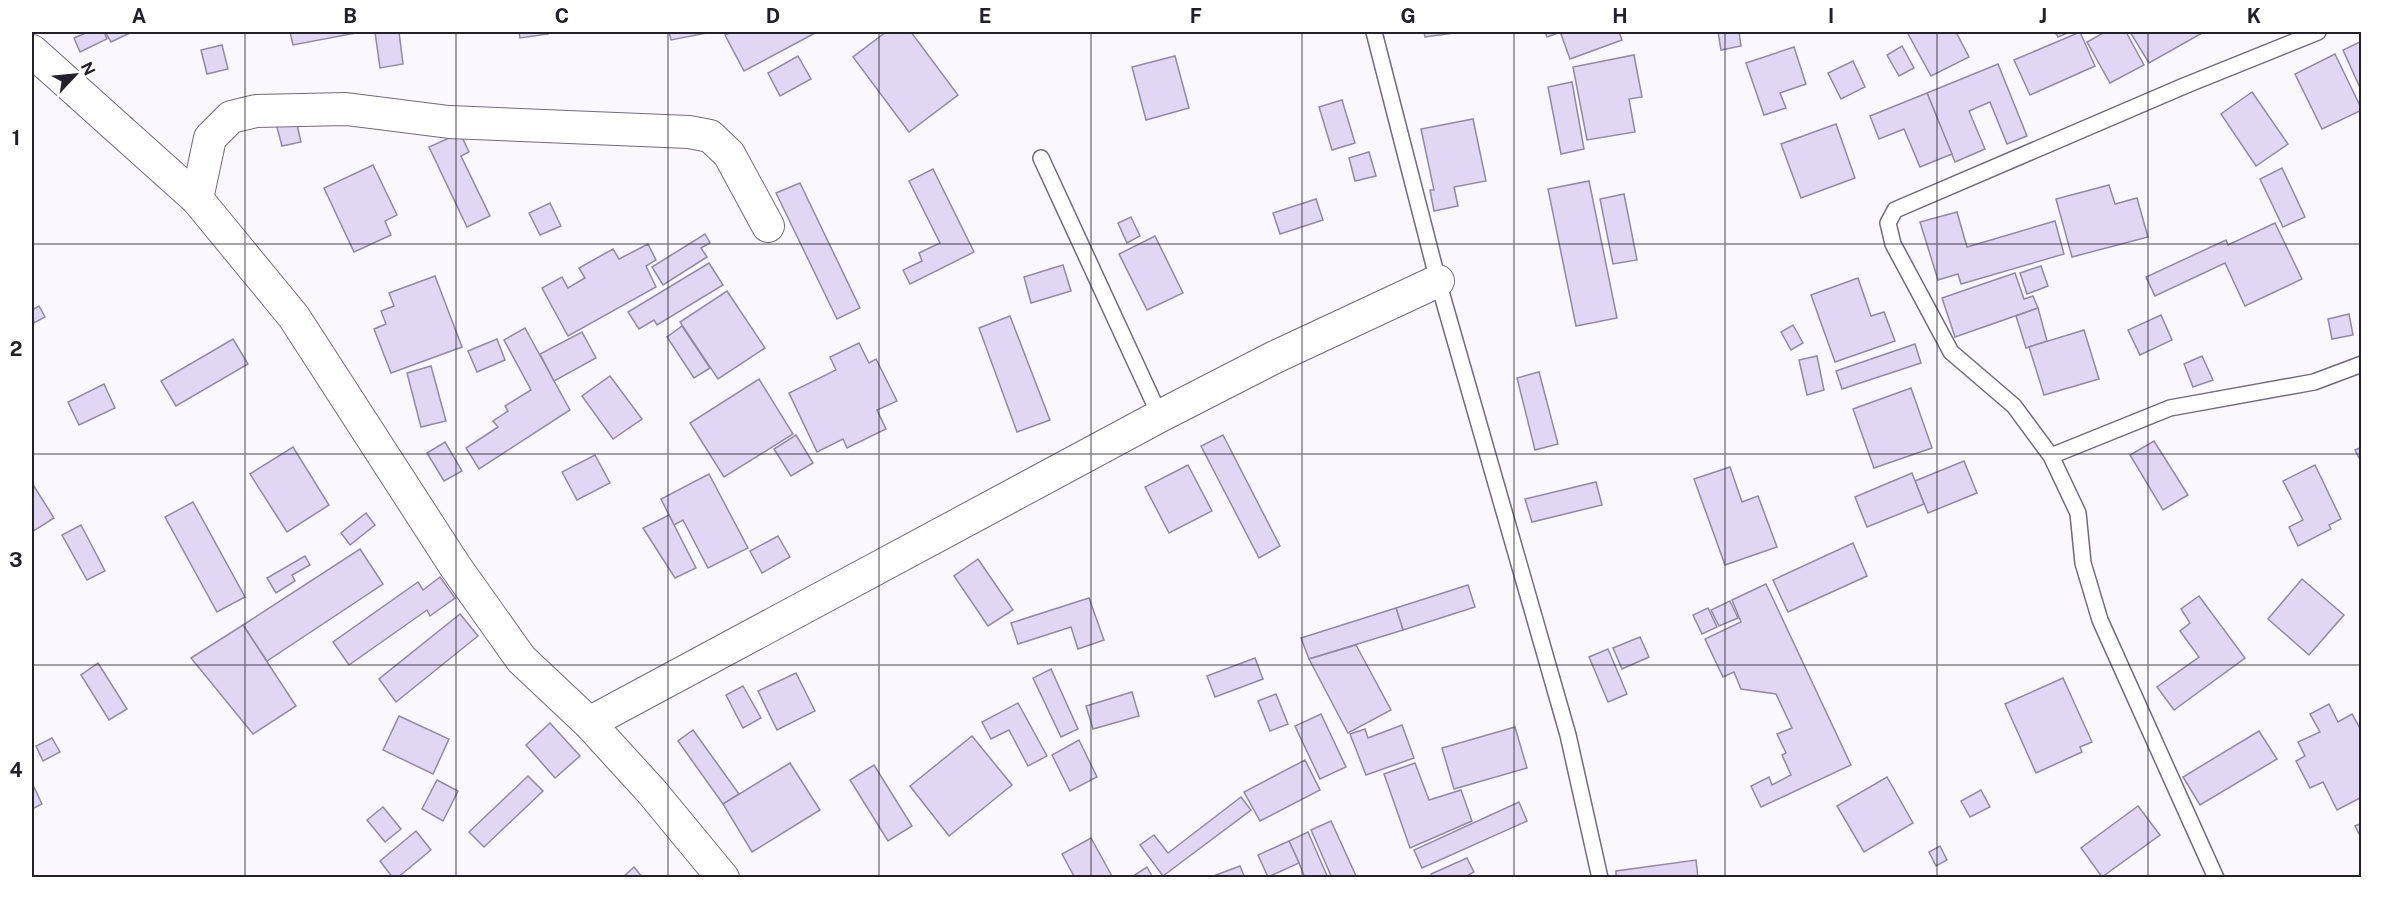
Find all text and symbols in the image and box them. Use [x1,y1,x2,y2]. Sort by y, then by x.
text: A [132,4,146,28]
text: B [343,4,357,28]
text: C [555,4,569,28]
text: D [766,4,780,28]
text: E [979,4,991,28]
text: F [1190,4,1202,28]
text: G [1400,4,1416,28]
text: H [1612,4,1628,28]
text: I [1828,4,1834,28]
text: J [2039,4,2047,28]
text: K [2247,4,2261,28]
north arrow [45,45,105,105]
text: N [77,59,99,78]
text: 1 [12,126,20,150]
text: 2 [10,337,22,361]
text: 3 [9,548,23,572]
text: 4 [9,758,23,782]

